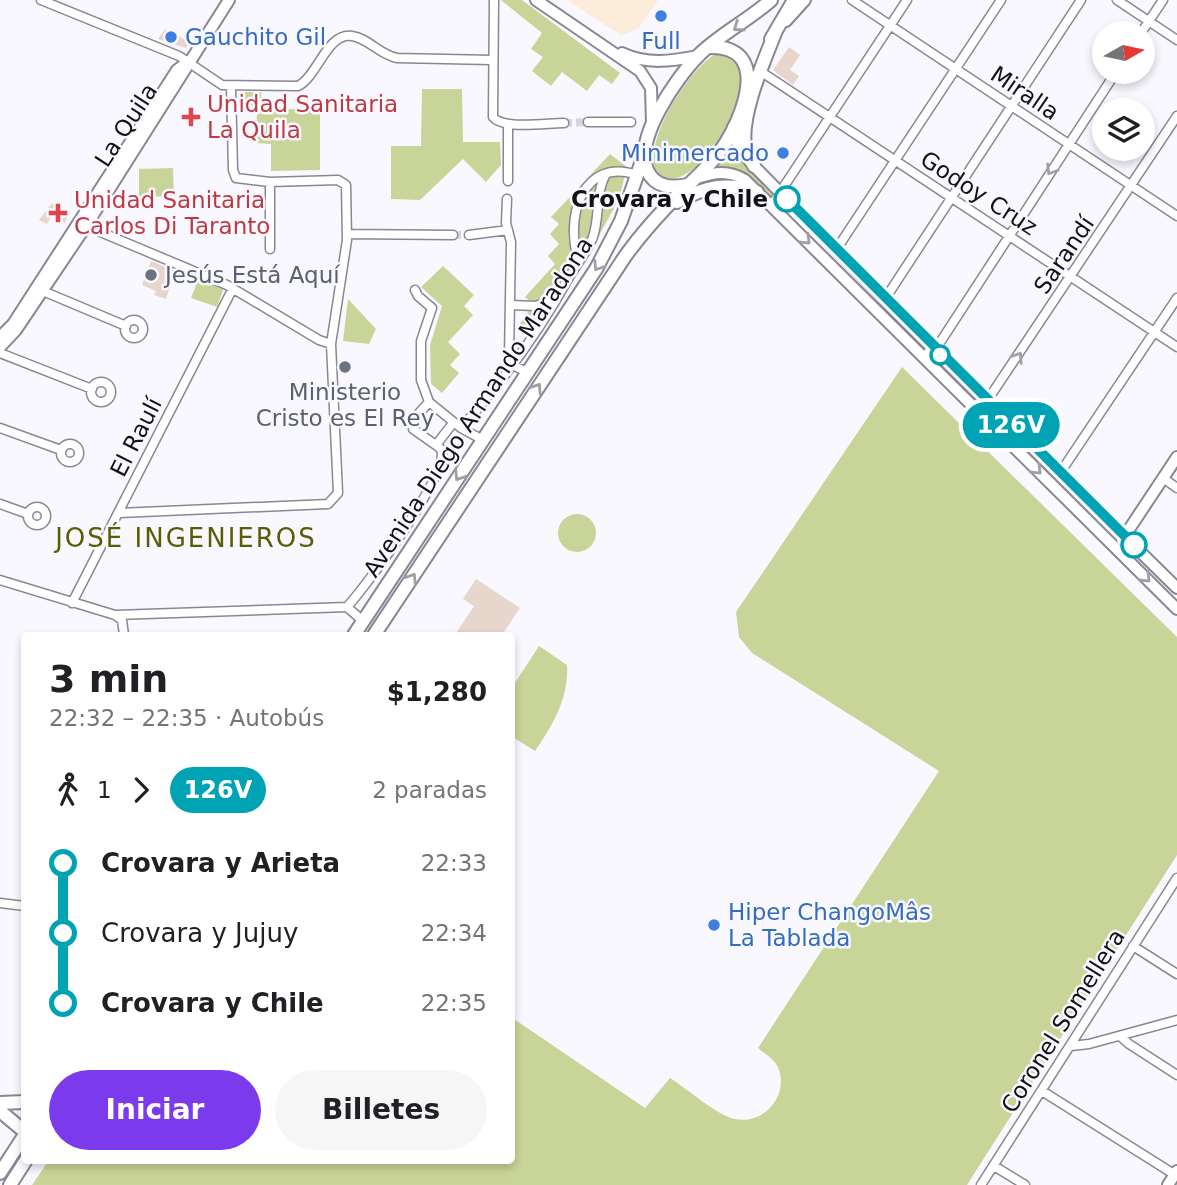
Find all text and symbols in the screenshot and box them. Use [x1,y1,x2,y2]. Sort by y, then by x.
marker: Full [653,8,669,24]
one-way arrow [733,19,746,31]
north arrow [1092,21,1155,84]
map controls [1092,21,1155,161]
place label: Gauchito Gil [185,24,326,50]
place label: Full [641,28,681,54]
marker: Gauchito Gil [163,29,179,45]
street label: Miralla [986,61,1064,125]
street label: La Quila [90,79,162,171]
place label: Unidad Sanitaria La Quila [207,91,398,143]
button: layers [1092,98,1155,161]
marker: Unidad Sanitaria La Quila [181,107,201,127]
place label: Minimercado [621,140,769,166]
marker: Minimercado [775,145,791,161]
street label: Godoy Cruz [916,146,1042,240]
one-way arrow [1047,162,1060,175]
place label: Crovara y Chile [571,186,768,212]
marker: Crovara y Chile [774,186,800,212]
place label: Unidad Sanitaria Carlos Di Taranto [74,187,270,239]
marker: Unidad Sanitaria Carlos Di Taranto [48,203,68,223]
street label: Sarandí [1029,211,1100,299]
street label: Avenida Diego Armando Maradona [358,232,598,582]
one-way arrow [797,232,810,245]
one-way arrow [593,258,606,271]
place label: Jesús Está Aquí [163,262,340,288]
marker: Jesús Está Aquí [143,267,159,283]
unlabelled marker [930,345,950,365]
one-way arrow [1010,352,1022,365]
marker: Ministerio Cristo es El Rey [337,359,353,375]
place label: Ministerio Cristo es El Rey [256,379,434,431]
one-way arrow [529,383,542,396]
street label: El Raulí [105,393,167,481]
line badge: 126V [962,402,1060,448]
text: 126V [977,411,1045,439]
one-way arrow [1028,461,1041,474]
one-way arrow [455,468,468,481]
district label: JOSÉ INGENIEROS [53,522,317,553]
unlabelled marker [1121,532,1147,558]
one-way arrow [1138,570,1151,583]
one-way arrow [404,573,417,586]
text: 3 min [49,657,168,701]
text: $1,280 [387,677,487,707]
text: 22:32 – 22:35 · Autobús [49,705,324,731]
icon: walk [49,771,87,809]
icon: forward [122,771,160,809]
text: 126V [184,776,252,804]
text: 1 [97,777,112,803]
text: 2 paradas [372,777,487,803]
text: Crovara y Arieta [101,848,340,878]
text: 22:33 [421,850,487,876]
place label: Hiper ChangoMâs La Tablada [728,899,931,951]
marker: Hiper ChangoMâs La Tablada [706,917,722,933]
text: Crovara y Jujuy [101,918,298,948]
text: 22:34 [421,920,487,946]
street label: Coronel Somellera [996,925,1130,1117]
text: Crovara y Chile [101,988,324,1018]
text: 22:35 [421,990,487,1016]
button: Iniciar [49,1070,261,1150]
button: Billetes [275,1070,487,1150]

